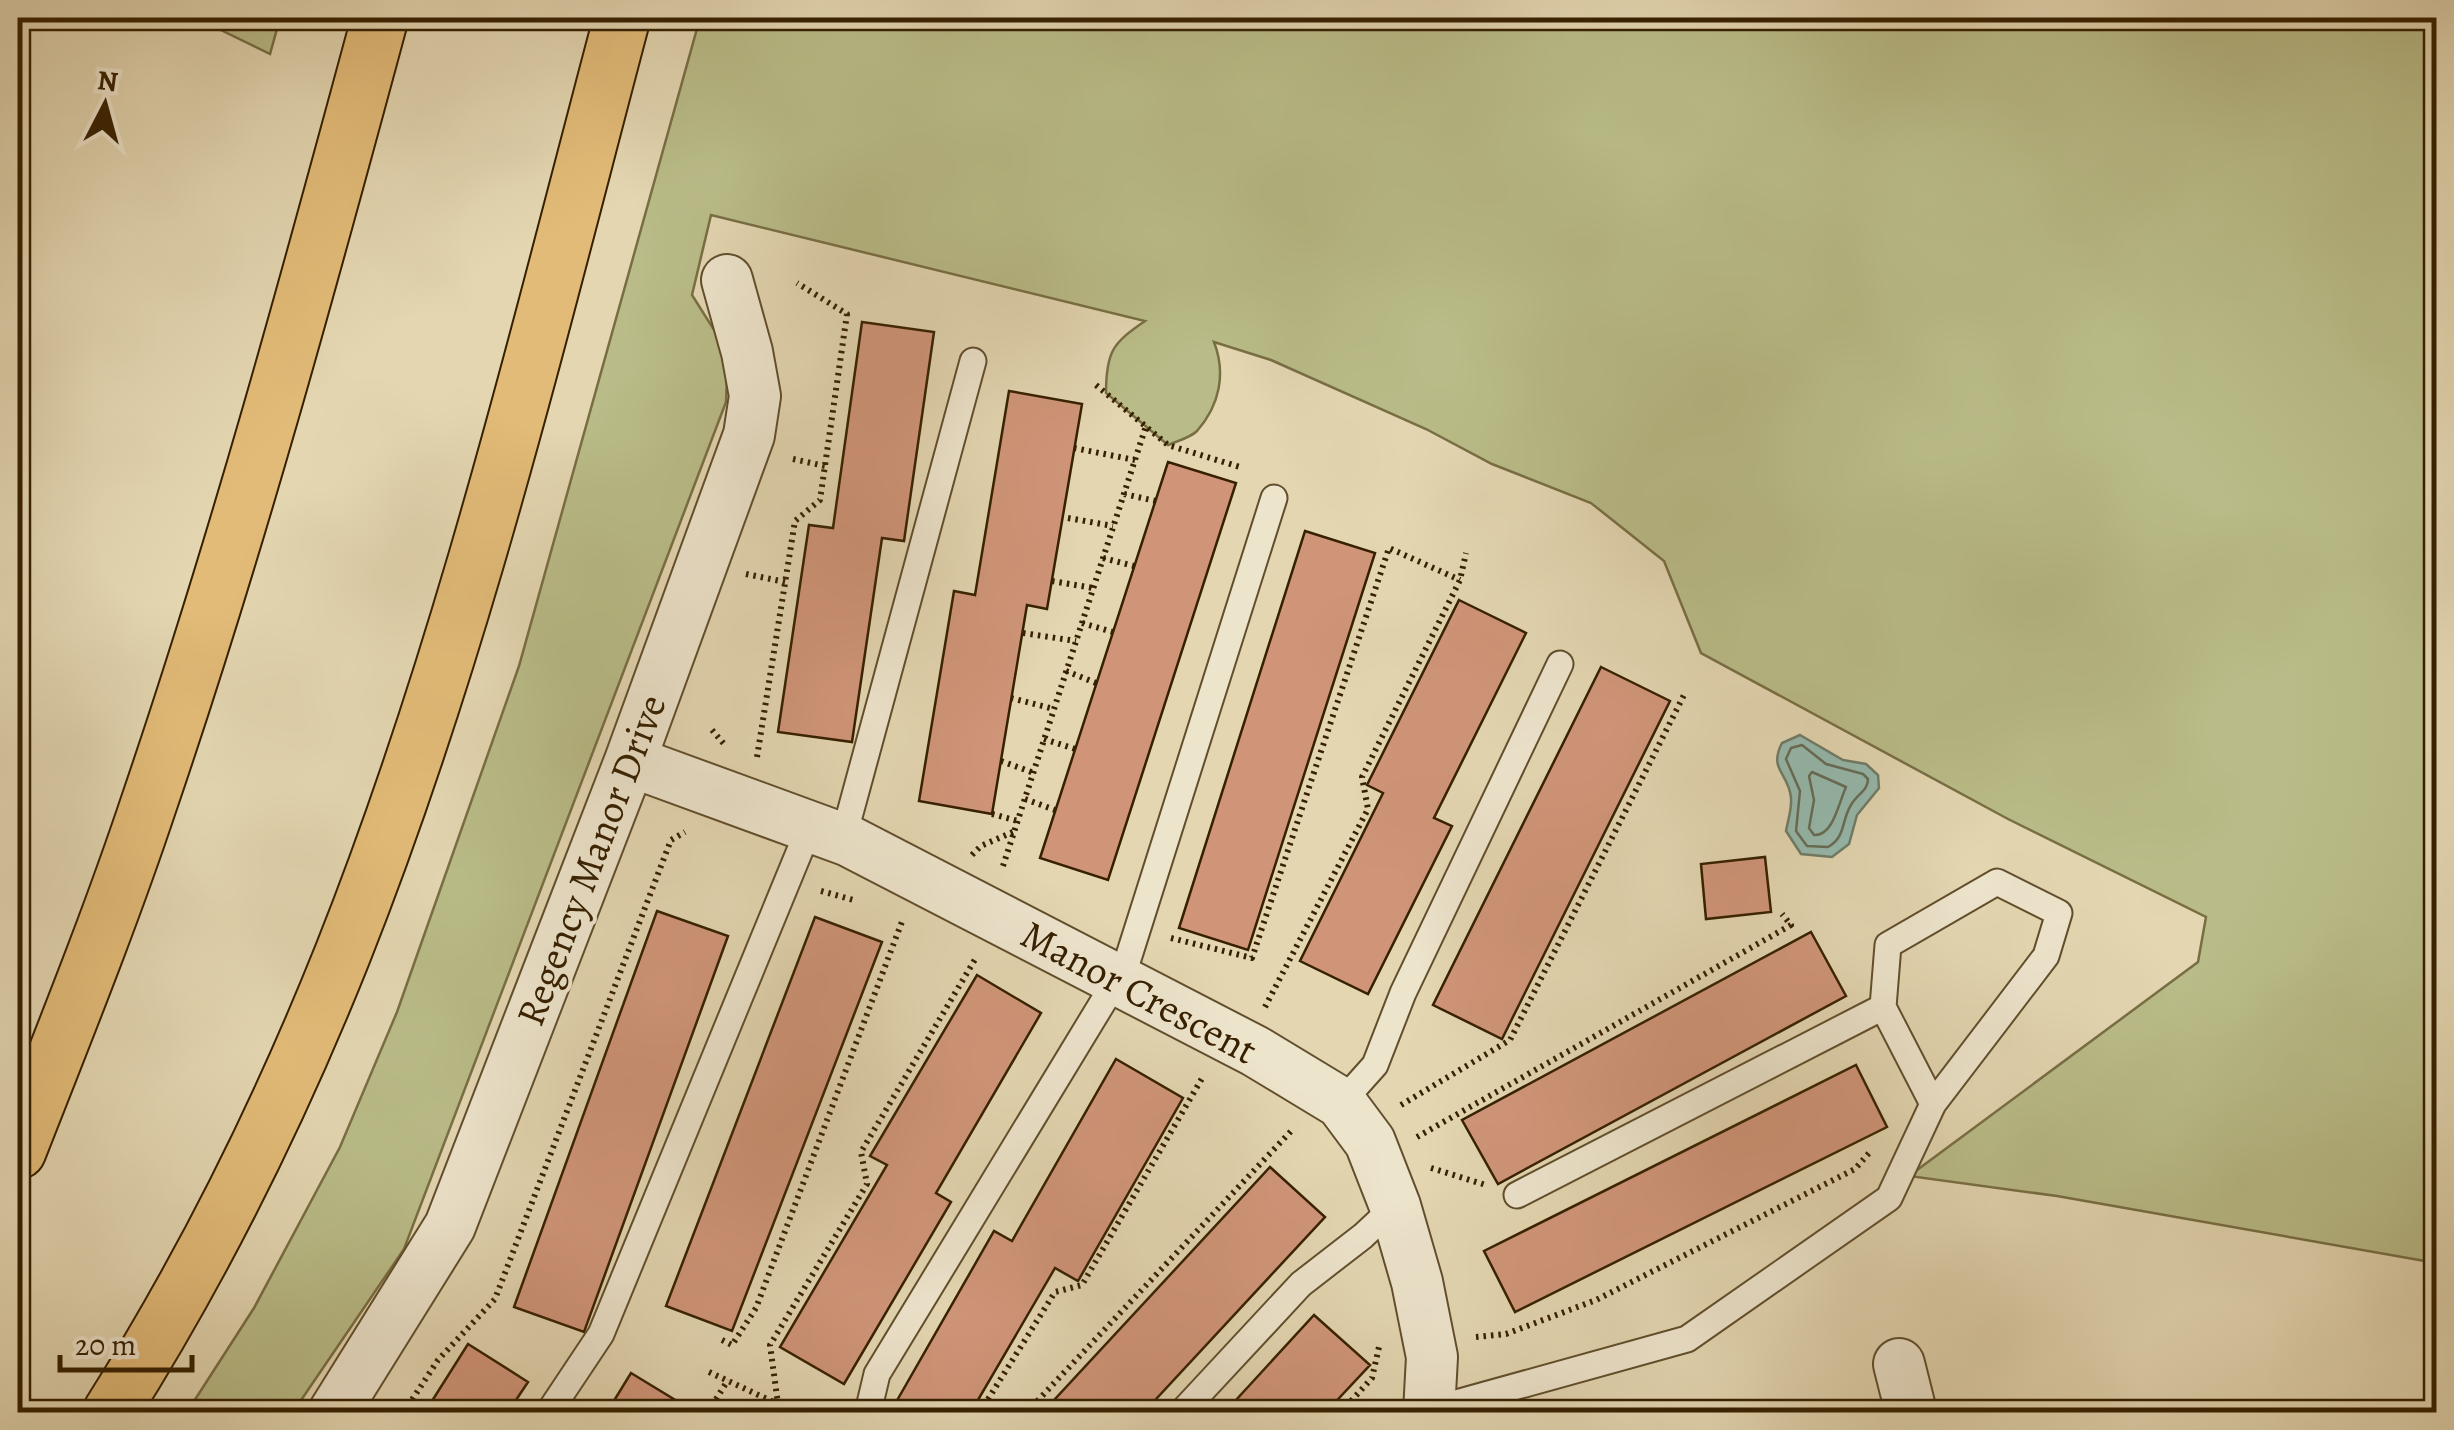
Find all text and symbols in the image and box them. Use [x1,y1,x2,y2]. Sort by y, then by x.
north arrow [55,55,155,155]
text: N [95,61,120,101]
street label: Regency Manor Drive [503,687,679,1033]
street label: Manor Crescent [1011,907,1267,1077]
scale bar [60,1310,192,1372]
text: 20 m [75,1325,136,1365]

